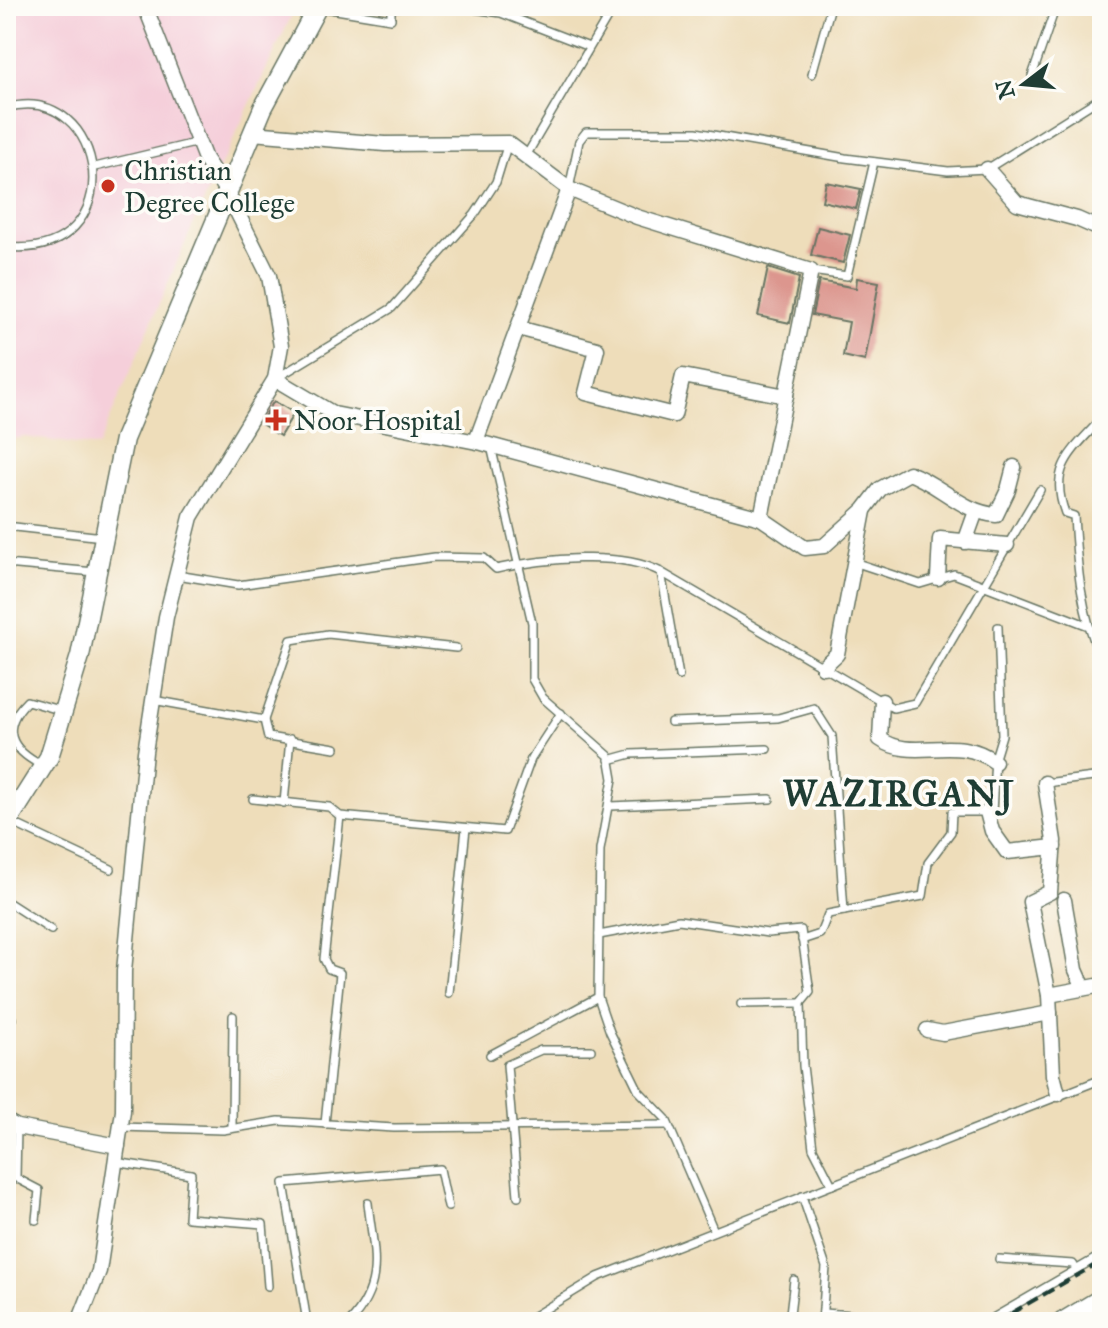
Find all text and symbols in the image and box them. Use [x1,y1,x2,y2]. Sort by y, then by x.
north arrow [984,44,1064,124]
text: N [990,76,1021,102]
place label: Christian Degree College [124,153,295,220]
marker: Christian Degree College [99,177,117,195]
place label: Noor Hospital [294,403,462,438]
marker: Noor Hospital [265,409,287,431]
district label: WAZIRGANJ [783,772,1015,816]

